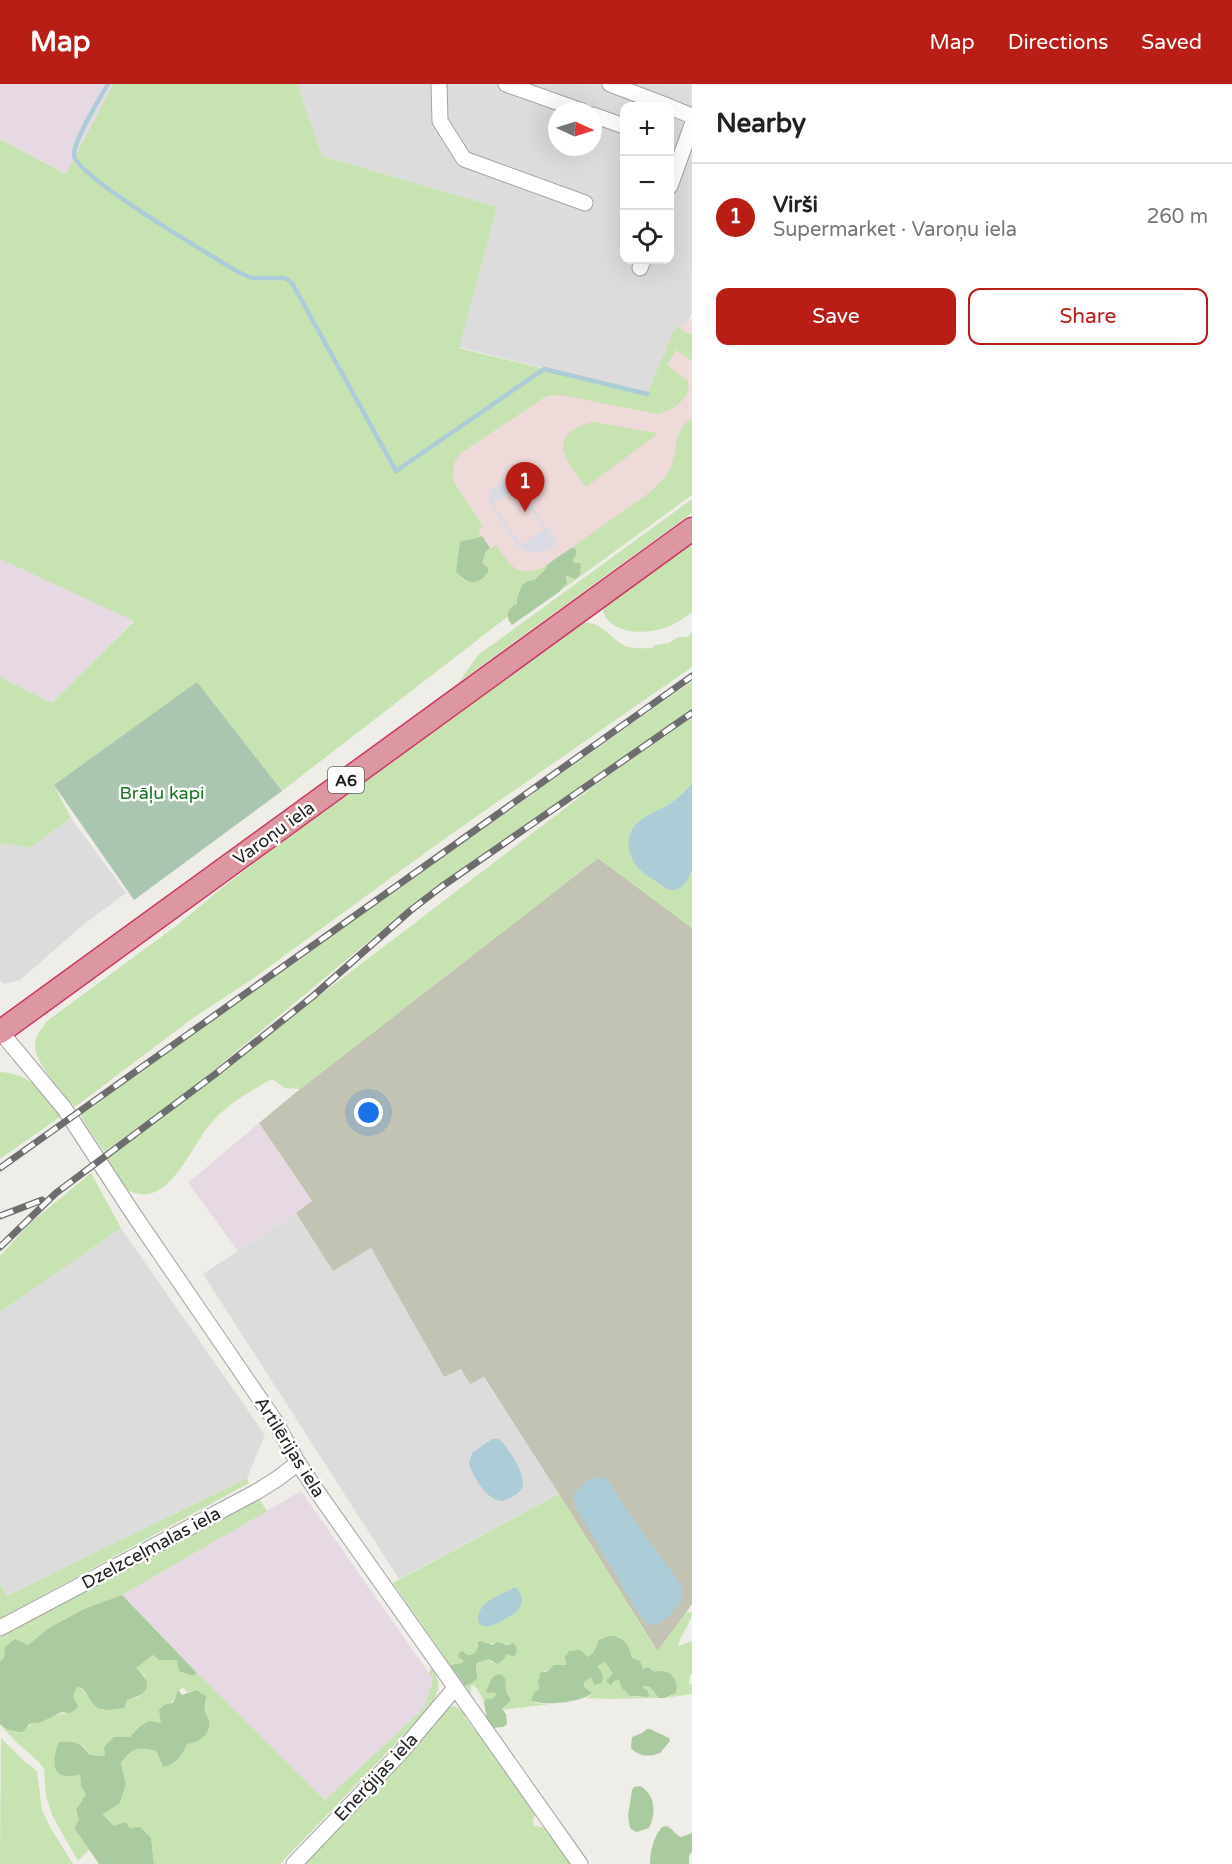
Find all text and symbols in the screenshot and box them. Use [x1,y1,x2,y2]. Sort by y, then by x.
text: Map [30,25,90,59]
text: Map [929,30,975,55]
text: Directions [1008,30,1108,55]
text: Saved [1141,30,1202,55]
north arrow [548,102,602,156]
map controls [620,102,674,264]
button: + [620,102,674,156]
text: Nearby [716,108,806,139]
button: − [620,156,674,210]
text: Virši [773,192,818,218]
text: 1 [729,205,742,229]
text: 260 m [1147,205,1208,229]
button: locate [620,210,674,264]
text: Supermarket · Varoņu iela [773,218,1017,242]
button: Save [716,288,956,345]
button: Share [968,288,1208,345]
pin: 1 [506,462,544,512]
road number: A6 [328,767,364,793]
park label: Brāļu kapi [119,782,205,804]
street label: Varoņu iela [229,796,319,870]
your location [354,1098,383,1127]
street label: Artilērijas iela [250,1392,330,1502]
street label: Dzelzceļmalas iela [78,1502,224,1594]
street label: Enerģijas iela [330,1728,422,1826]

